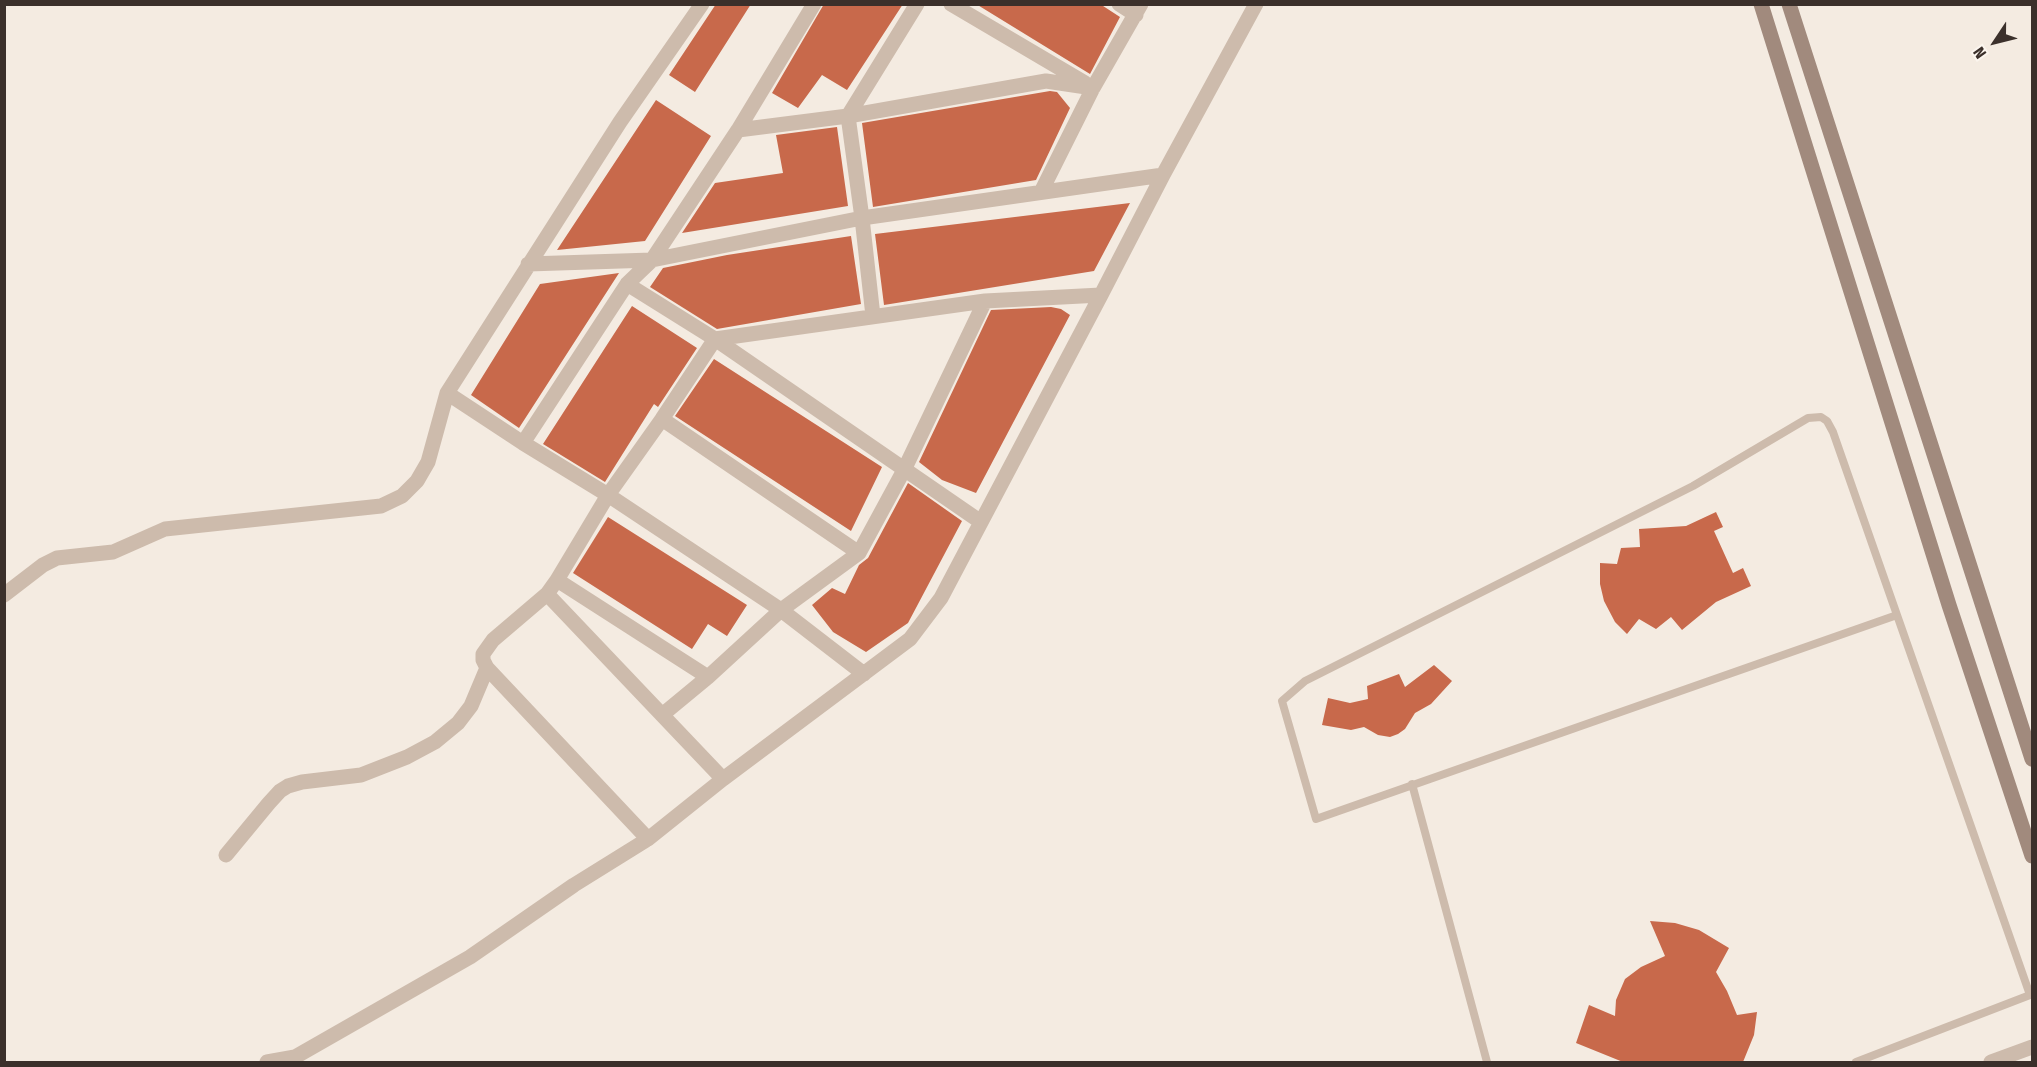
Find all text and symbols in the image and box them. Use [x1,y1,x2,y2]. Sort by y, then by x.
north arrow [1965,12,2025,72]
text: N [1969,43,1990,62]

